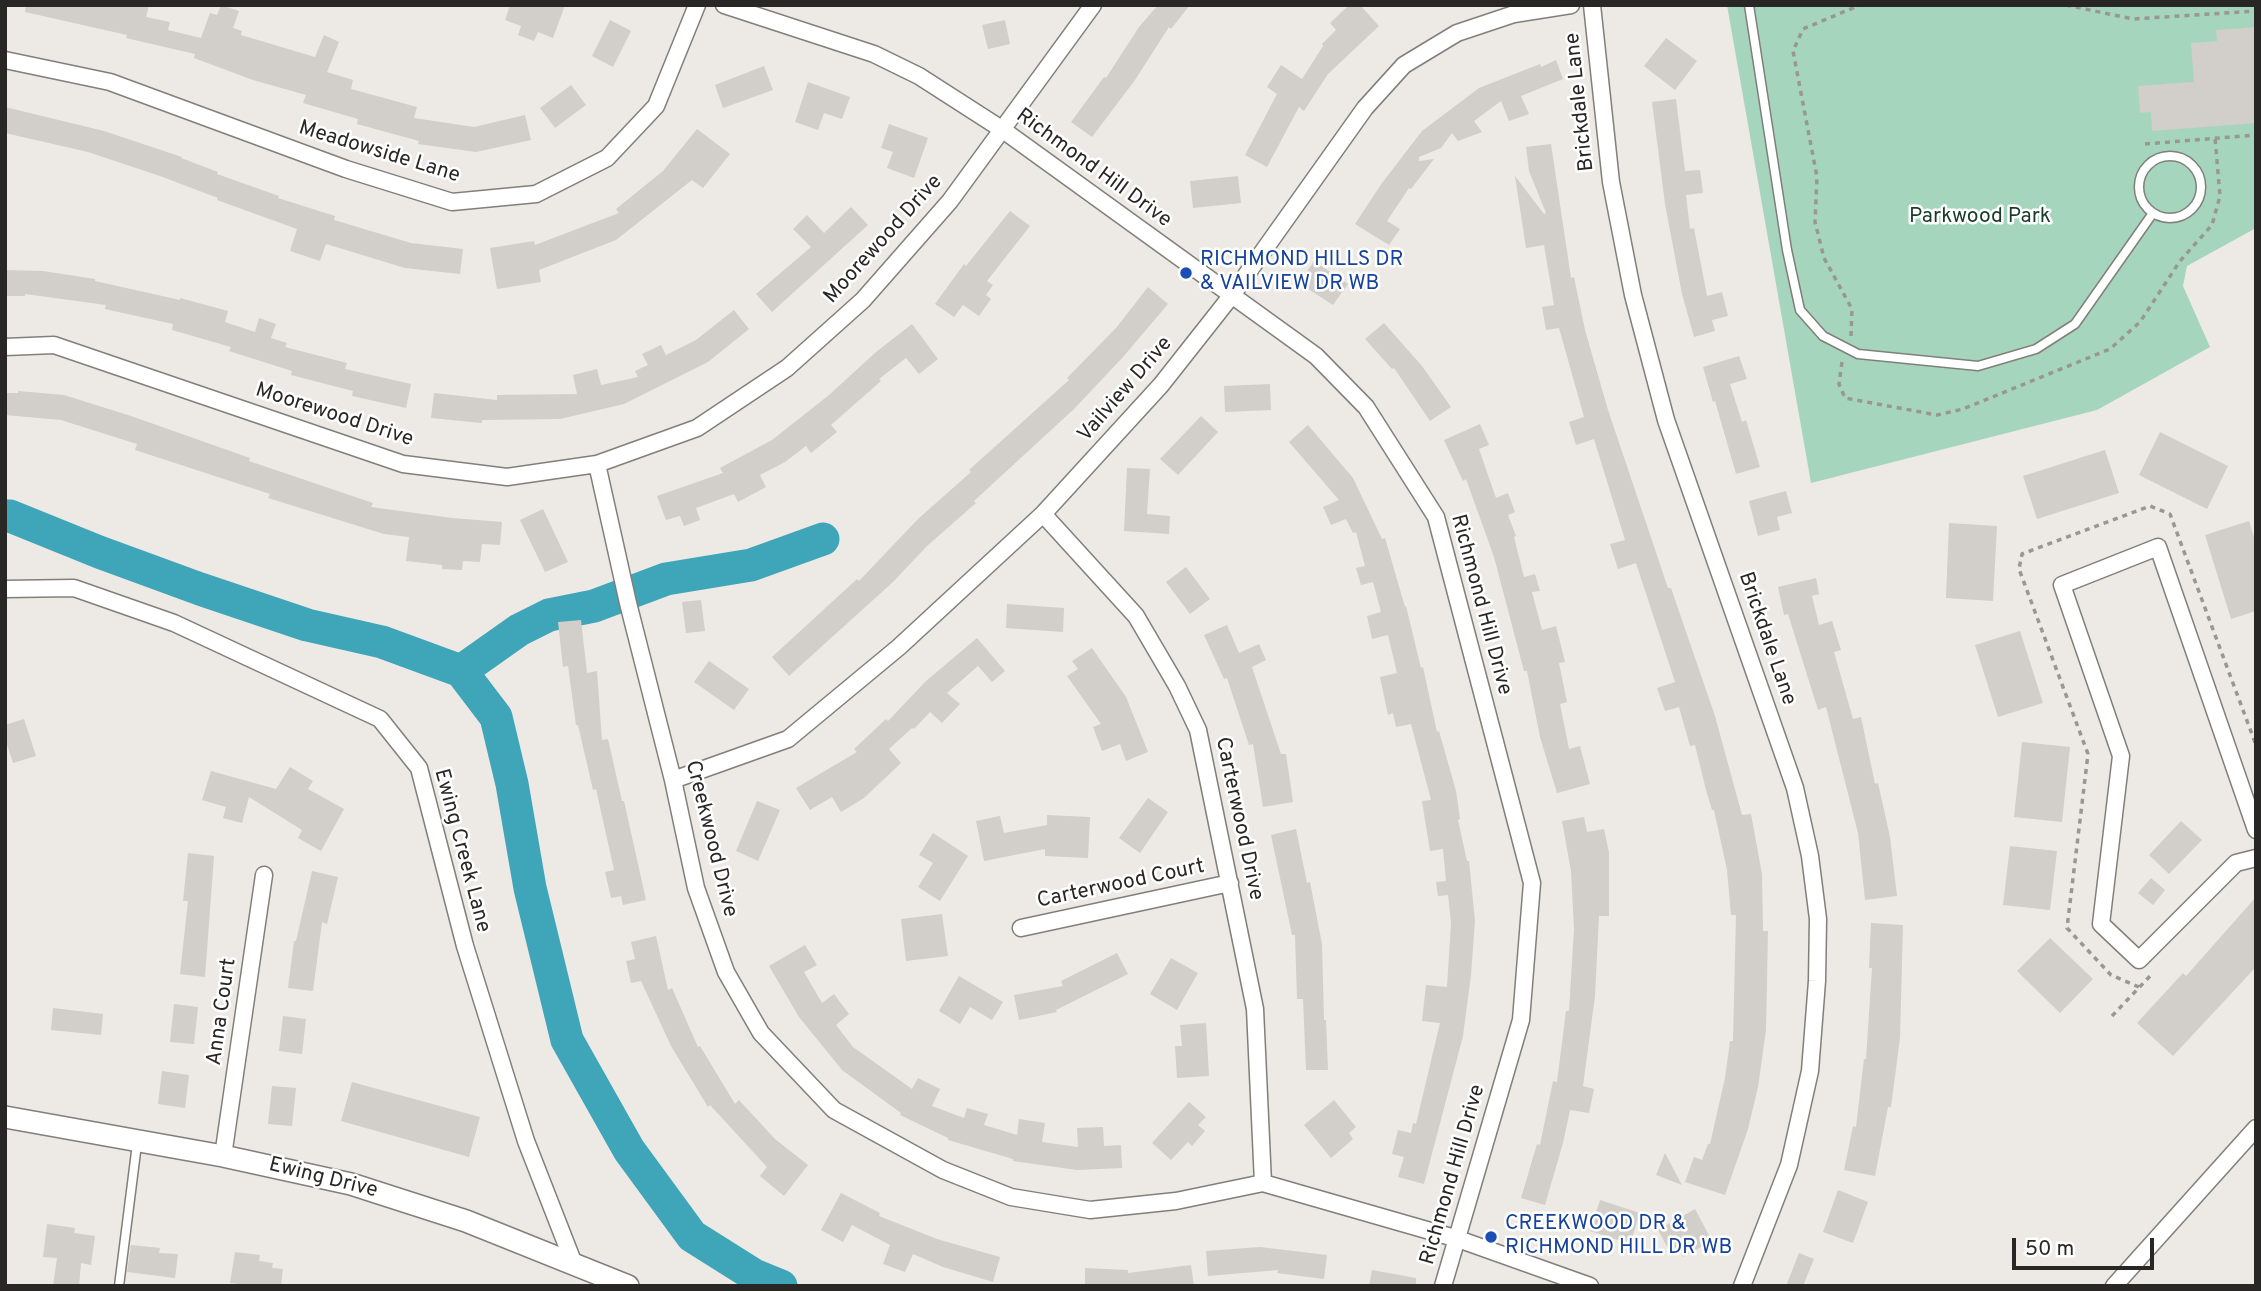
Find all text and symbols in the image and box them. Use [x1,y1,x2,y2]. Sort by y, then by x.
street label: Brickdale Lane [1561,31,1601,173]
street label: Richmond Hill Drive [1010,104,1176,234]
street label: Meadowside Lane [295,116,463,190]
street label: Moorewood Drive [820,170,948,310]
park label: Parkwood Park [1909,205,2051,231]
place label: RICHMOND HILLS DR & VAILVIEW DR WB [1200,248,1403,298]
marker: RICHMOND HILLS DR & VAILVIEW DR WB [1178,265,1194,281]
street label: Vailview Drive [1074,332,1178,448]
street label: Moorewood Drive [252,379,416,453]
street label: Richmond Hill Drive [1444,512,1516,698]
street label: Brickdale Lane [1731,569,1801,709]
street label: Carterwood Drive [1208,735,1268,903]
street label: Creekwood Drive [678,758,742,920]
street label: Ewing Creek Lane [427,766,495,936]
street label: Carterwood Court [1035,855,1207,915]
street label: Anna Court [203,957,243,1067]
street label: Richmond Hill Drive [1416,1082,1492,1268]
street label: Ewing Drive [266,1153,380,1205]
place label: CREEKWOOD DR & RICHMOND HILL DR WB [1505,1212,1732,1262]
scale bar [2016,1224,2158,1268]
marker: CREEKWOOD DR & RICHMOND HILL DR WB [1483,1229,1499,1245]
text: 50 m [2025,1236,2074,1263]

